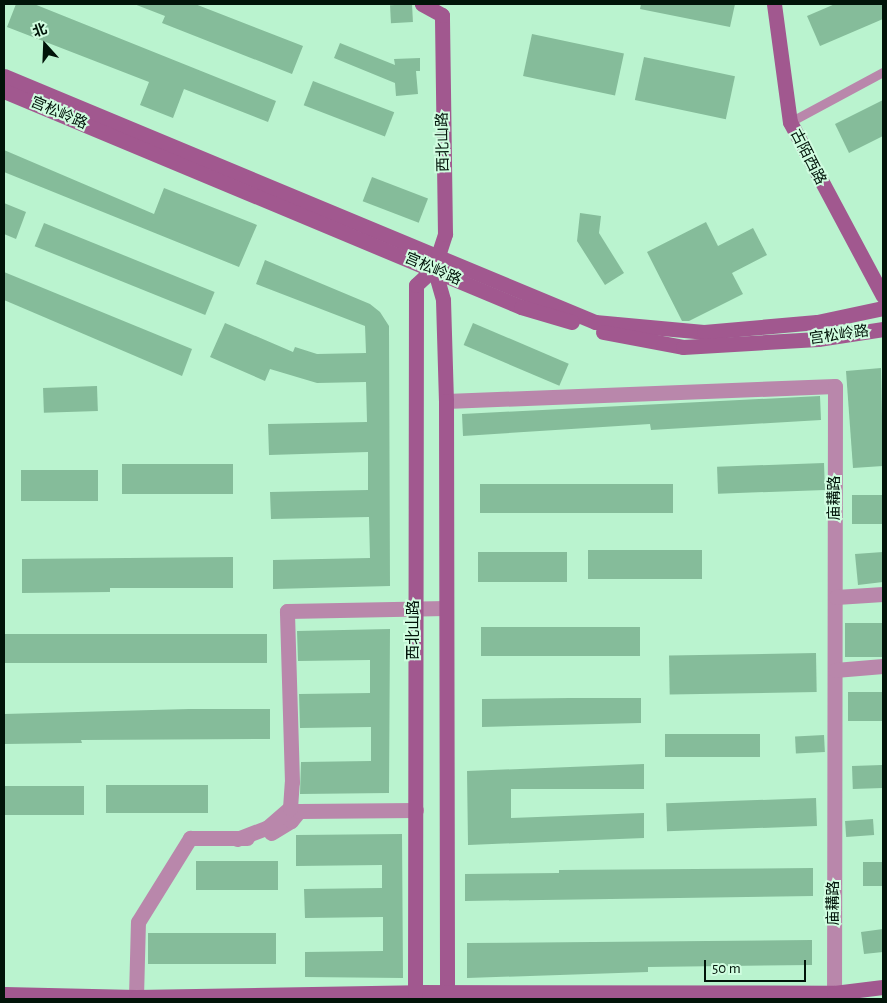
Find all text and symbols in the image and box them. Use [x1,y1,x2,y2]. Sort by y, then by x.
north arrow [20,20,70,70]
text: 北 [31,22,49,40]
street label: 宫松岭路 [28,93,90,133]
street label: 西北山路 [433,112,453,172]
street label: 古陌西路 [786,126,830,188]
street label: 宫松岭路 [402,249,464,289]
street label: 宫松岭路 [808,322,870,348]
street label: 庙耩路 [826,476,844,520]
street label: 西北山路 [405,600,423,660]
street label: 庙耩路 [825,881,843,925]
scale bar [707,950,810,982]
text: 50 m [712,961,741,976]

